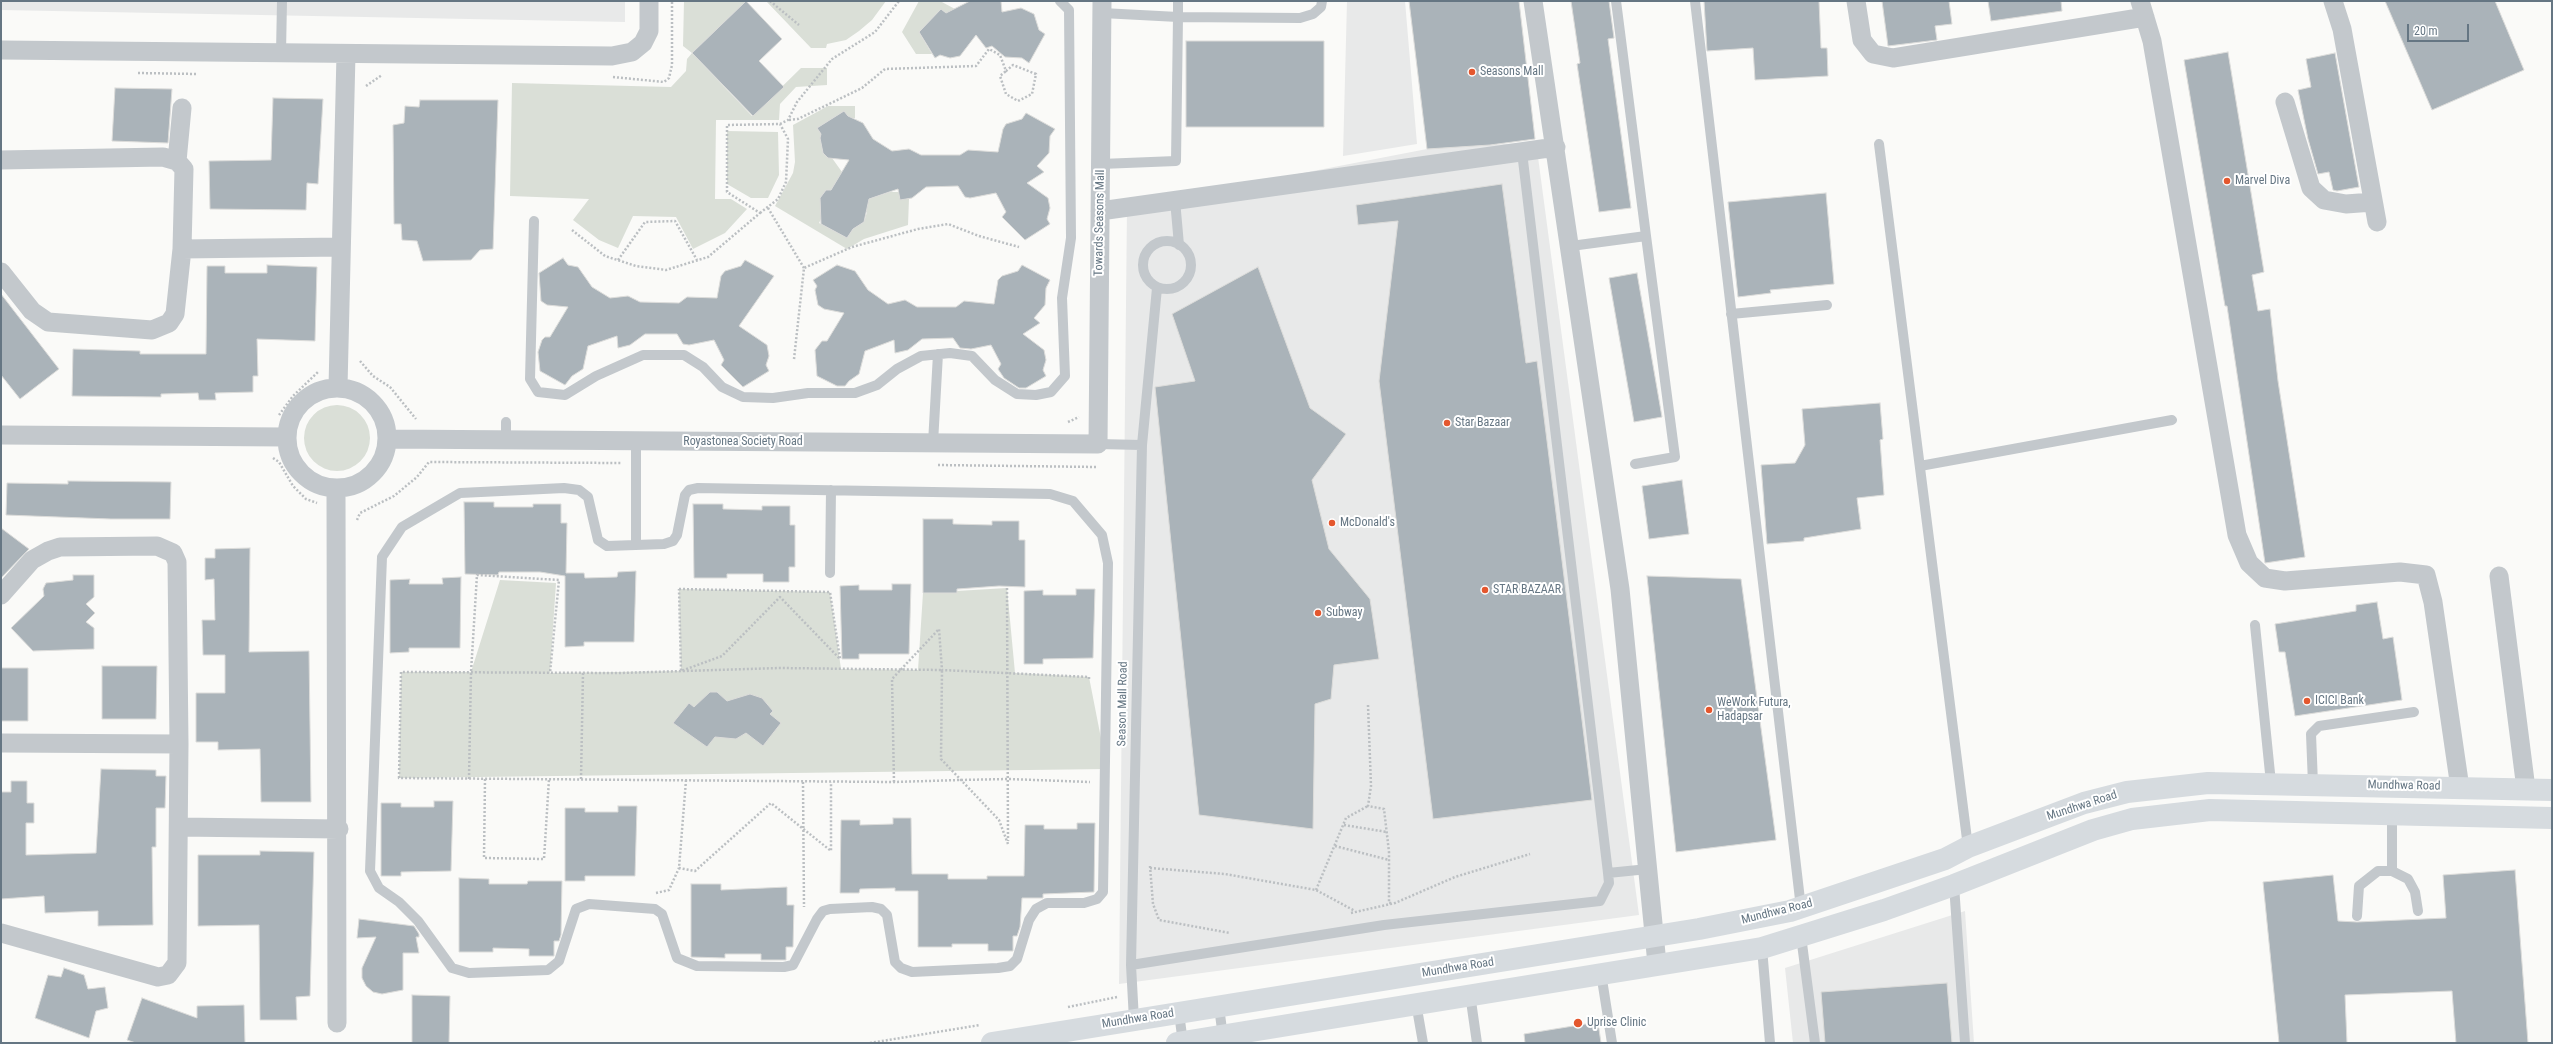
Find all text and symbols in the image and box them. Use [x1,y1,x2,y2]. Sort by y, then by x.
scale bar [2409,16,2471,42]
text: 20 m [2414,24,2438,38]
place label: Seasons Mall [1480,65,1543,79]
marker: Seasons Mall [1467,67,1477,77]
street label: Towards Seasons Mall [1092,170,1108,276]
place label: Marvel Diva [2235,174,2290,188]
marker: Marvel Diva [2222,176,2232,186]
place label: Star Bazaar [1455,416,1510,430]
marker: Star Bazaar [1442,418,1452,428]
street label: Royastonea Society Road [683,435,803,449]
place label: McDonald's [1340,516,1395,530]
marker: McDonald's [1327,518,1337,528]
place label: STAR BAZAAR [1493,583,1561,597]
marker: STAR BAZAAR [1480,585,1490,595]
place label: Subway [1326,606,1362,620]
marker: Subway [1313,608,1323,618]
street label: Season Mall Road [1115,661,1131,747]
place label: ICICI Bank [2315,694,2364,708]
place label: WeWork Futura, Hadapsar [1717,696,1791,724]
marker: ICICI Bank [2302,696,2312,706]
marker: WeWork Futura, Hadapsar [1704,705,1714,715]
street label: Mundhwa Road [2367,778,2441,794]
street label: Mundhwa Road [2045,788,2119,824]
street label: Mundhwa Road [1740,896,1814,928]
street label: Mundhwa Road [1421,955,1495,981]
street label: Mundhwa Road [1101,1006,1175,1032]
place label: Uprise Clinic [1587,1016,1646,1030]
marker: Uprise Clinic [1572,1017,1584,1029]

